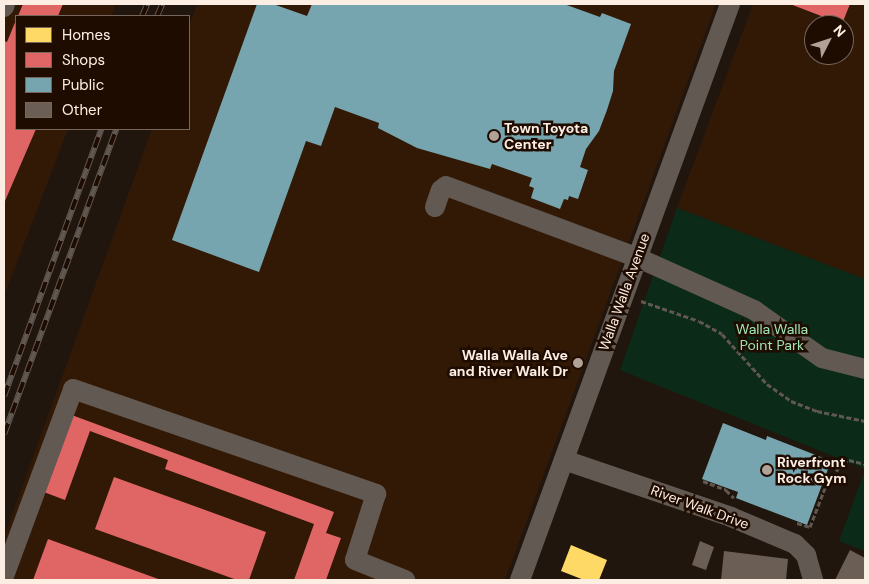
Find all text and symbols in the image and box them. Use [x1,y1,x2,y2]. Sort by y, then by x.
legend [15,15,190,130]
north arrow [804,15,854,65]
text: N [829,21,850,41]
text: Homes [62,25,111,45]
text: Shops [62,50,105,70]
text: Public [62,75,104,95]
text: Other [62,100,102,120]
place label: Town Toyota Center [504,120,588,152]
marker: Town Toyota Center [488,130,500,142]
street label: Walla Walla Avenue [595,231,653,353]
park label: Walla Walla Point Park [736,321,808,354]
place label: Walla Walla Ave and River Walk Dr [449,347,568,380]
marker: Walla Walla Ave and River Walk Dr [572,357,584,369]
place label: Riverfront Rock Gym [777,454,846,487]
marker: Riverfront Rock Gym [761,464,773,476]
street label: River Walk Drive [649,481,751,533]

